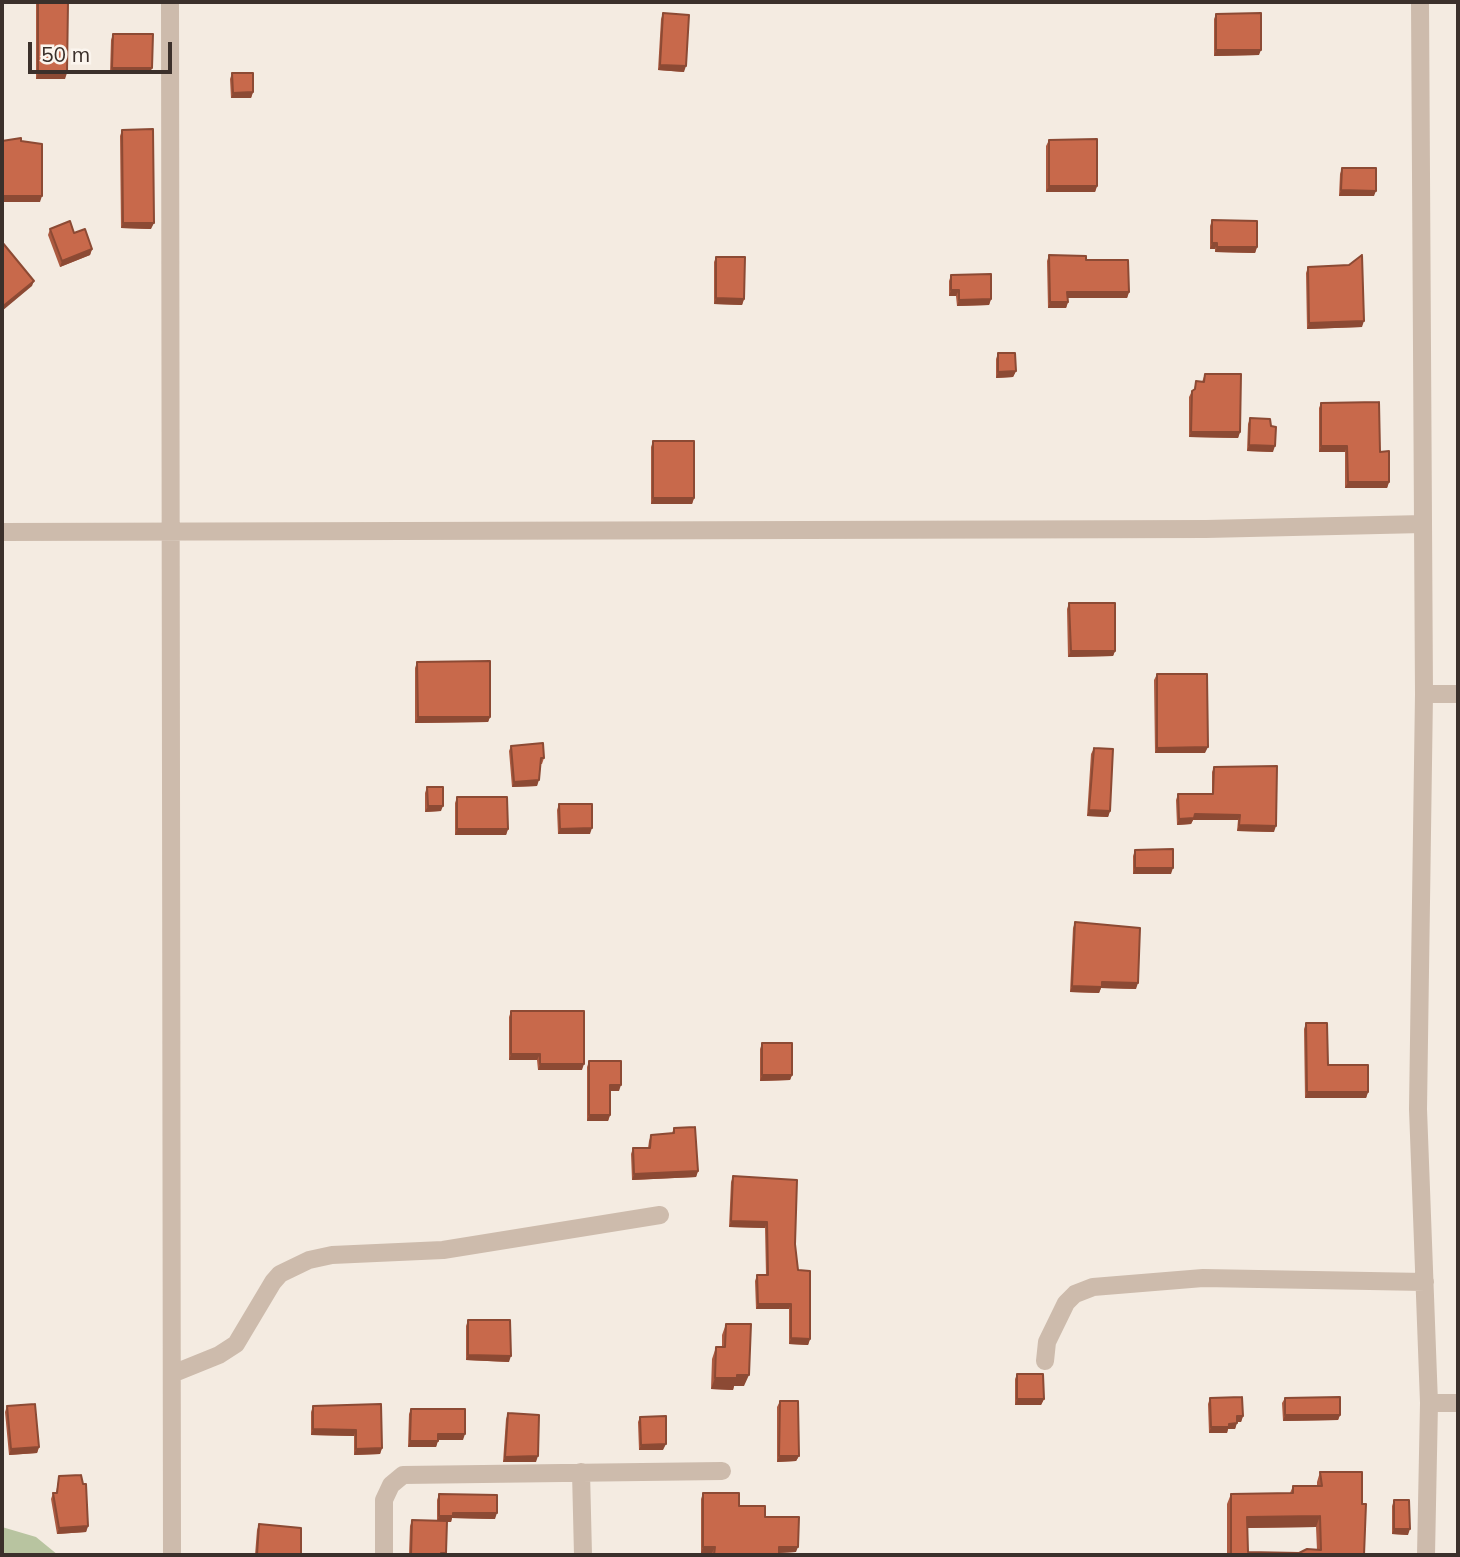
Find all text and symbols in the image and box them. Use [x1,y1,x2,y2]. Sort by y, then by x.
scale bar [32,28,175,72]
text: 50 m [41,41,90,67]

